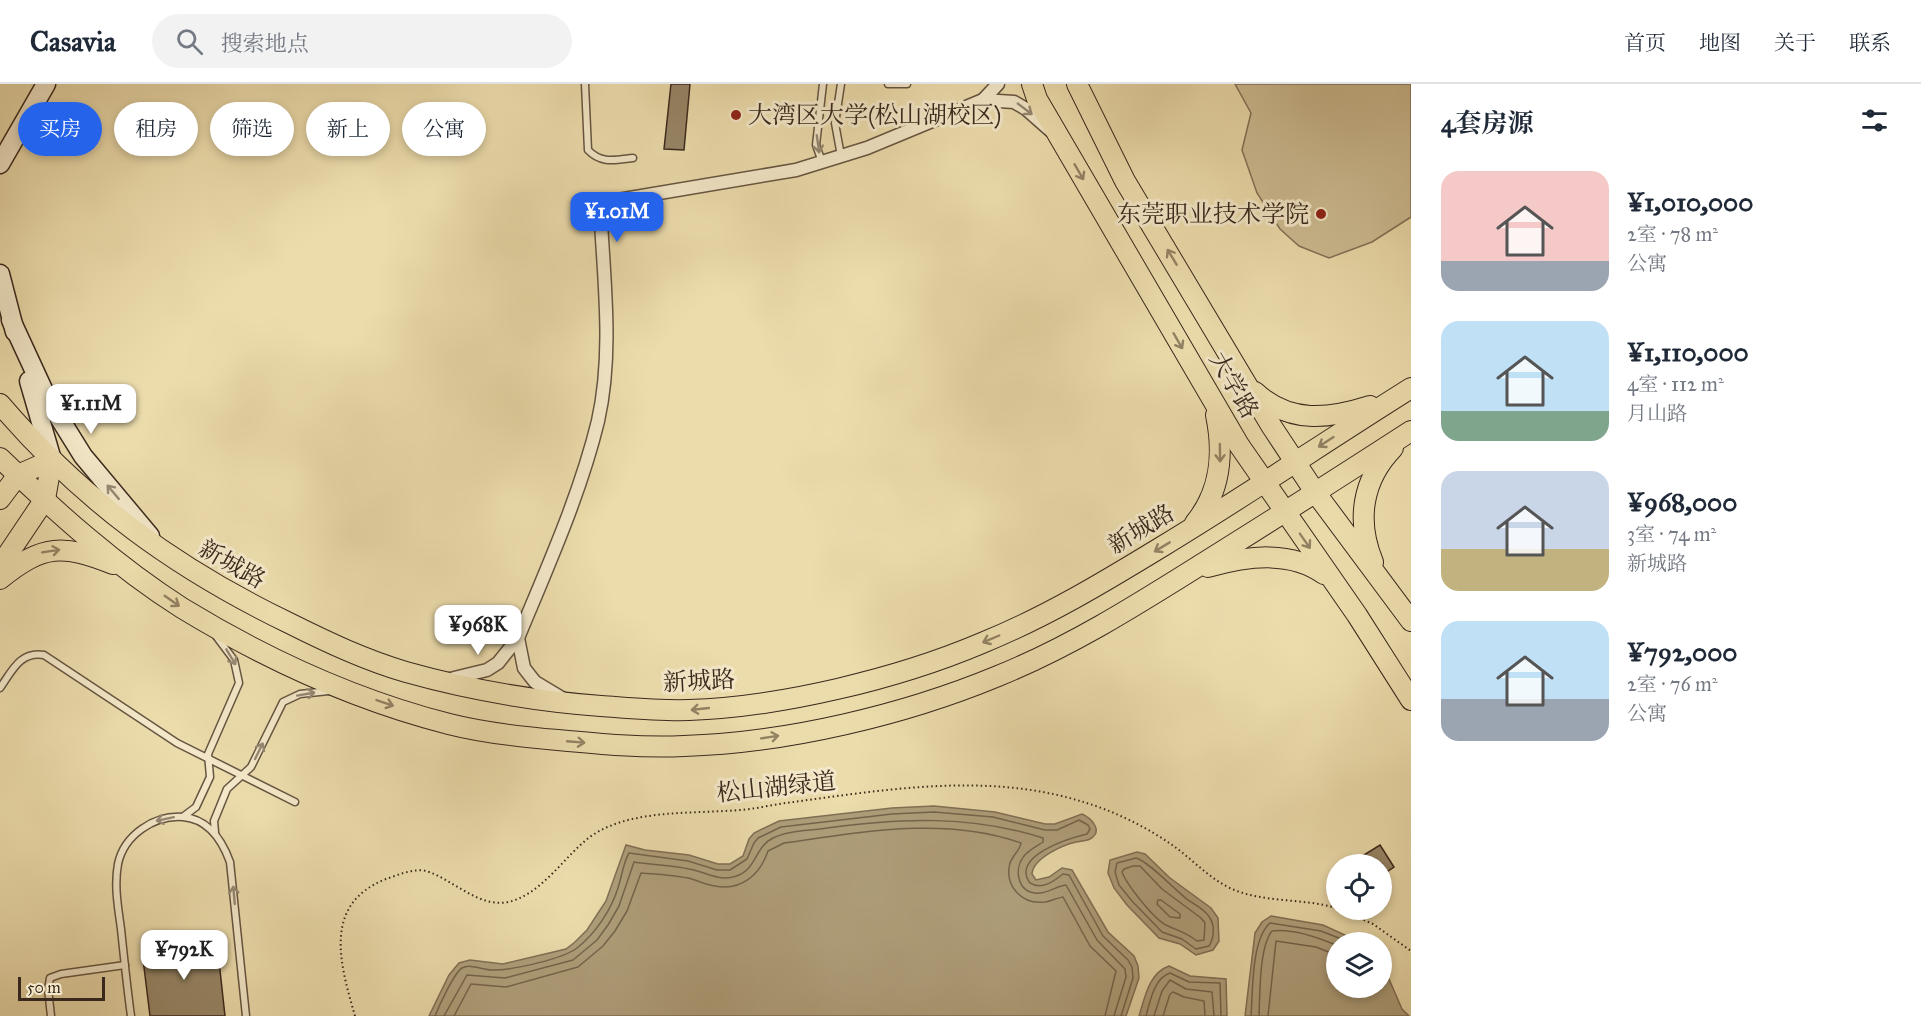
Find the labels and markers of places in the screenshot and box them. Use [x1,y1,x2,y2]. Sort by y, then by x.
place label: 大湾区大学(松山湖校区) [748,100,1001,130]
marker: 大湾区大学(松山湖校区) [729,108,743,122]
pin: ¥1.01M [568,192,666,243]
place label: 东莞职业技术学院 [1117,199,1309,229]
marker: 东莞职业技术学院 [1314,207,1328,221]
pin: ¥1.11M [42,384,140,435]
pin: ¥968K [436,605,520,656]
pin: ¥792K [142,930,226,981]

